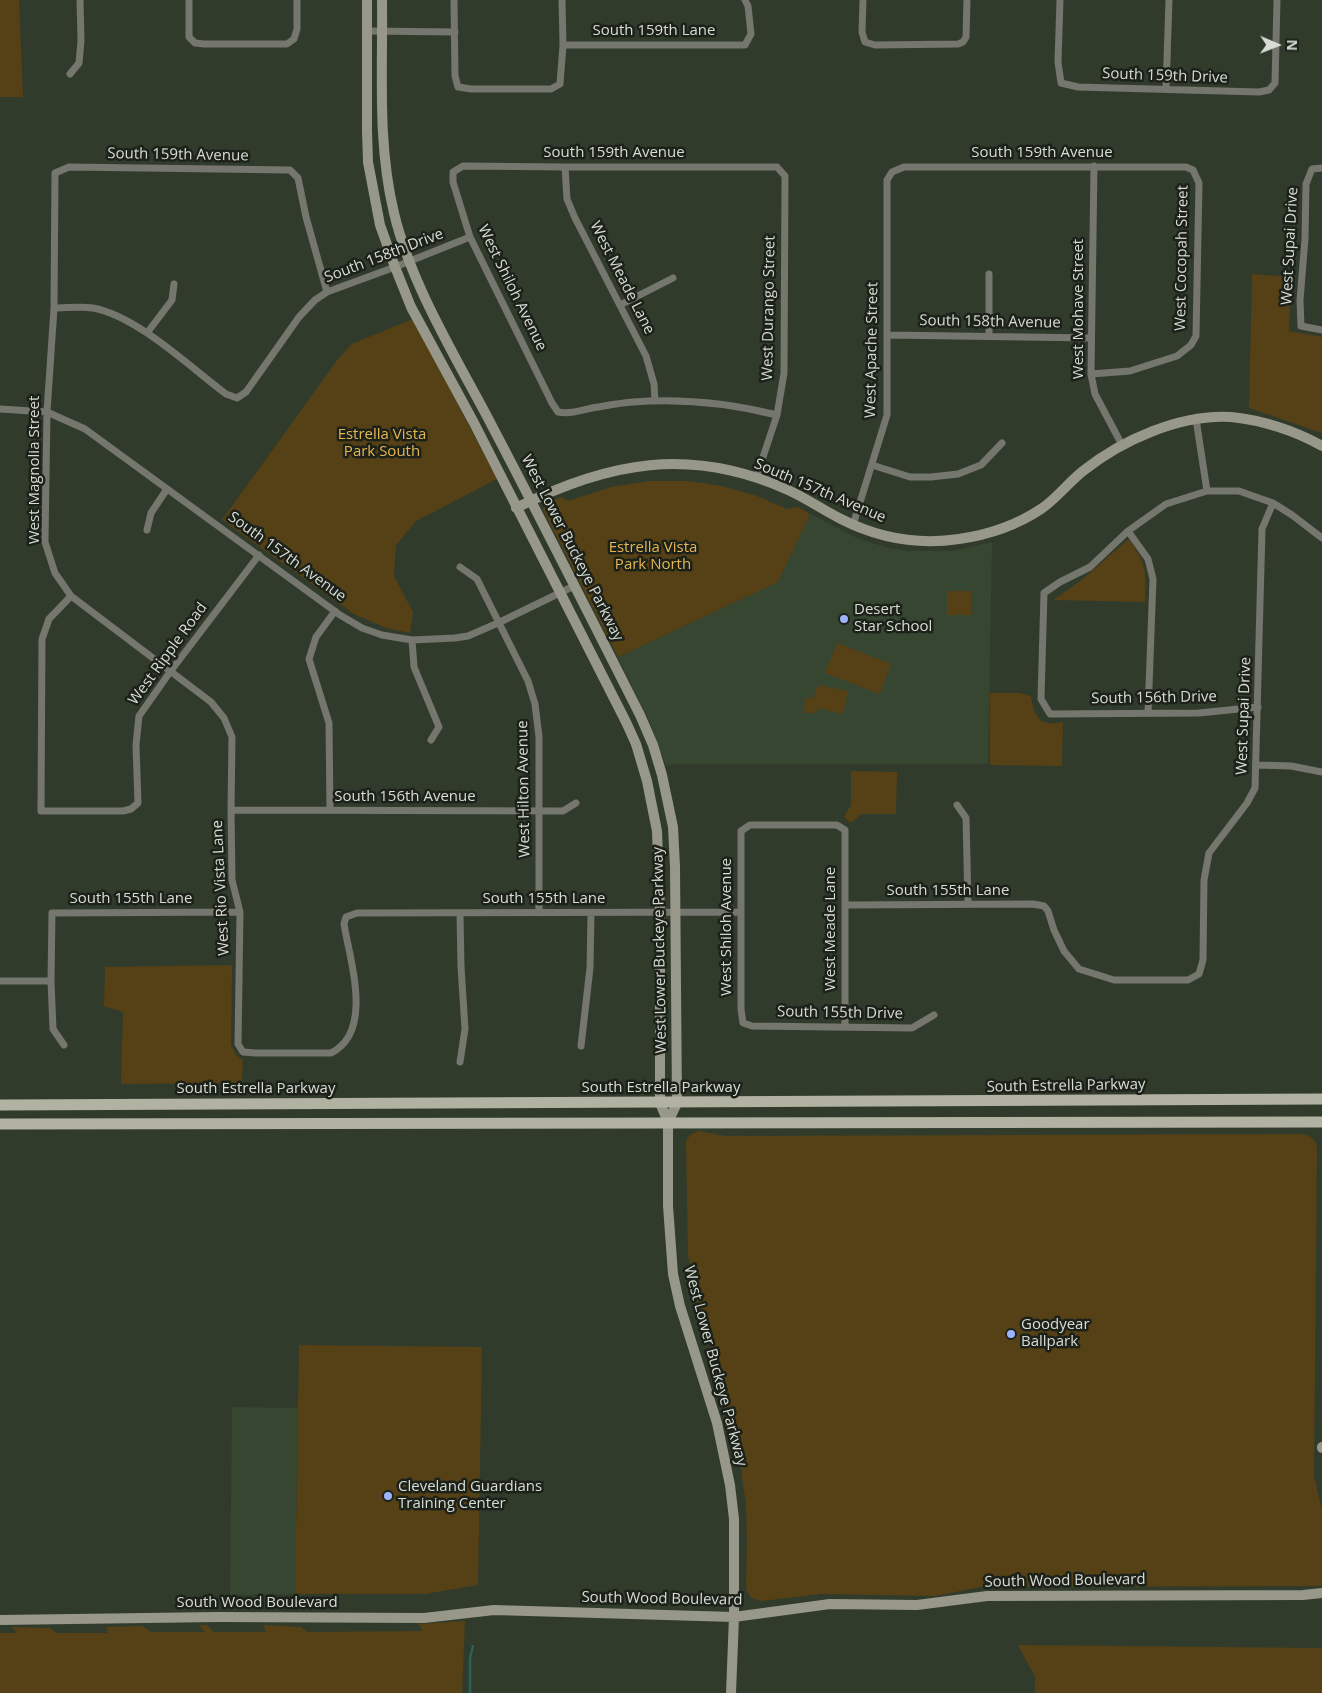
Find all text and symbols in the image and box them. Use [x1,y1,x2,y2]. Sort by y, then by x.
north arrow [1252,20,1302,70]
street label: South 159th Lane [593,22,715,40]
text: N [1283,39,1302,51]
street label: South 159th Drive [1102,65,1228,87]
street label: South 159th Avenue [543,144,685,162]
street label: South 159th Avenue [971,144,1113,162]
street label: South 159th Avenue [107,145,249,165]
street label: West Cocopah Street [1172,185,1192,331]
street label: West Supai Drive [1278,187,1302,305]
street label: West Meade Lane [586,219,658,337]
street label: West Shiloh Avenue [474,222,550,354]
street label: South 158th Drive [322,225,446,287]
street label: West Durango Street [759,235,779,381]
street label: West Mohave Street [1070,239,1088,379]
street label: West Apache Street [862,282,882,418]
street label: South 158th Avenue [919,312,1061,332]
street label: West Magnolia Street [26,396,44,544]
park label: Estrella Vista Park South [338,426,426,461]
street label: West Lower Buckeye Parkway [517,452,627,644]
street label: South 157th Avenue [751,455,889,527]
street label: South 157th Avenue [225,508,349,606]
park label: Estrella Vista Park North [609,539,697,574]
street label: West Ripple Road [125,599,211,709]
place label: Desert Star School [854,601,932,636]
marker: Desert Star School [838,613,850,625]
street label: West Supai Drive [1233,657,1255,775]
street label: South 156th Drive [1091,688,1217,708]
street label: West Hilton Avenue [514,720,534,858]
street label: South 156th Avenue [334,788,476,806]
street label: West Rio Vista Lane [208,820,234,956]
street label: West Lower Buckeye Parkway [649,847,671,1053]
street label: West Shiloh Avenue [718,858,736,996]
street label: West Meade Lane [822,867,840,991]
street label: South 155th Lane [887,882,1009,900]
street label: South 155th Lane [70,890,192,908]
street label: South 155th Lane [483,890,605,908]
street label: South 155th Drive [777,1003,903,1023]
street label: South Estrella Parkway [986,1076,1146,1096]
street label: South Estrella Parkway [582,1079,740,1097]
street label: South Estrella Parkway [177,1080,335,1098]
street label: West Lower Buckeye Parkway [680,1264,750,1468]
place label: Goodyear Ballpark [1021,1316,1090,1351]
marker: Goodyear Ballpark [1005,1328,1017,1340]
place label: Cleveland Guardians Training Center [398,1478,542,1513]
marker: Cleveland Guardians Training Center [382,1490,394,1502]
street label: South Wood Boulevard [984,1571,1146,1591]
street label: South Wood Boulevard [581,1589,743,1609]
street label: South Wood Boulevard [176,1594,338,1612]

